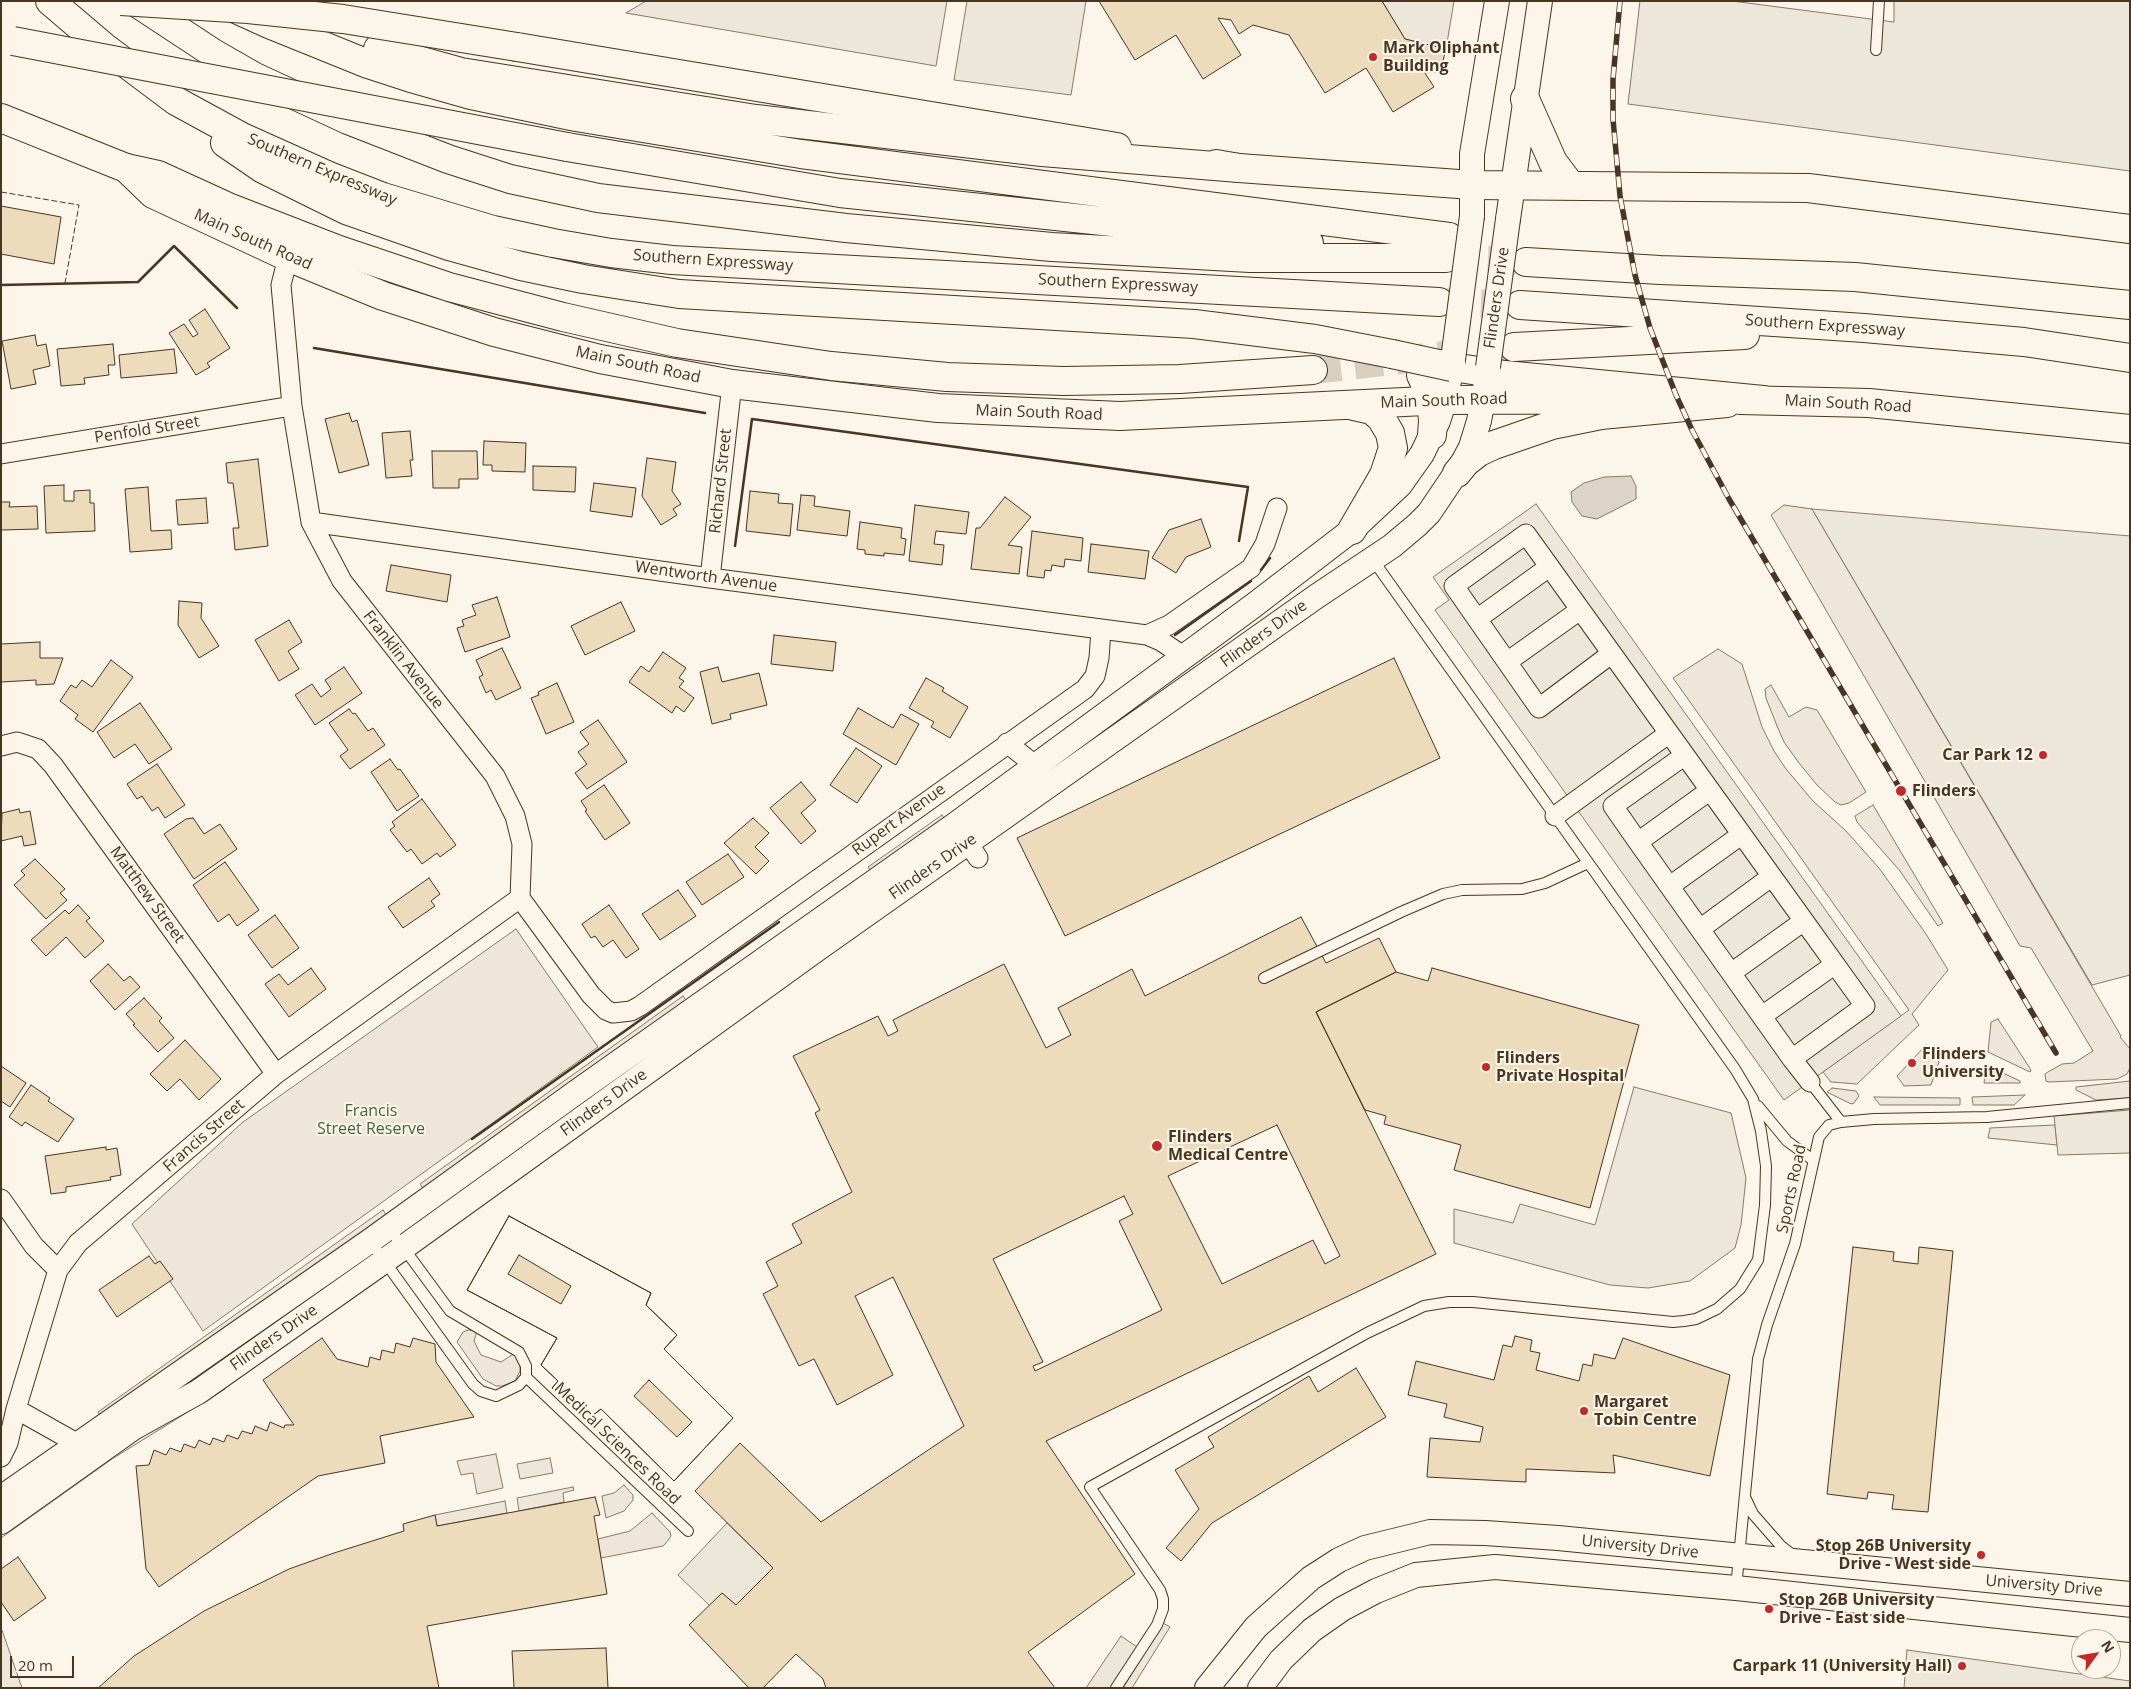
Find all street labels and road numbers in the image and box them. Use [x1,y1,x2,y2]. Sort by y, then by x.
street label: Southern Expressway [244,130,400,210]
street label: Main South Road [191,205,315,275]
street label: Southern Expressway [632,246,794,276]
street label: Flinders Drive [1480,246,1514,350]
street label: Southern Expressway [1037,270,1199,298]
street label: Southern Expressway [1744,311,1906,341]
street label: Main South Road [574,342,702,388]
street label: Main South Road [1380,389,1508,413]
street label: Main South Road [1784,391,1912,417]
street label: Main South Road [975,401,1103,425]
street label: Penfold Street [93,412,201,448]
street label: Richard Street [706,428,736,534]
street label: Wentworth Avenue [634,558,778,596]
street label: Flinders Drive [1217,596,1311,672]
street label: Franklin Avenue [359,607,447,713]
street label: Rupert Avenue [849,780,949,860]
street label: Flinders Drive [886,830,980,904]
street label: Matthew Street [106,843,188,947]
street label: Flinders Drive [557,1065,651,1141]
street label: Francis Street [159,1095,249,1177]
street label: Sports Road [1773,1143,1811,1235]
street label: Flinders Drive [227,1301,321,1375]
street label: Medical Sciences Road [550,1379,684,1509]
street label: University Drive [1580,1531,1700,1563]
street label: University Drive [1985,1571,2103,1601]

